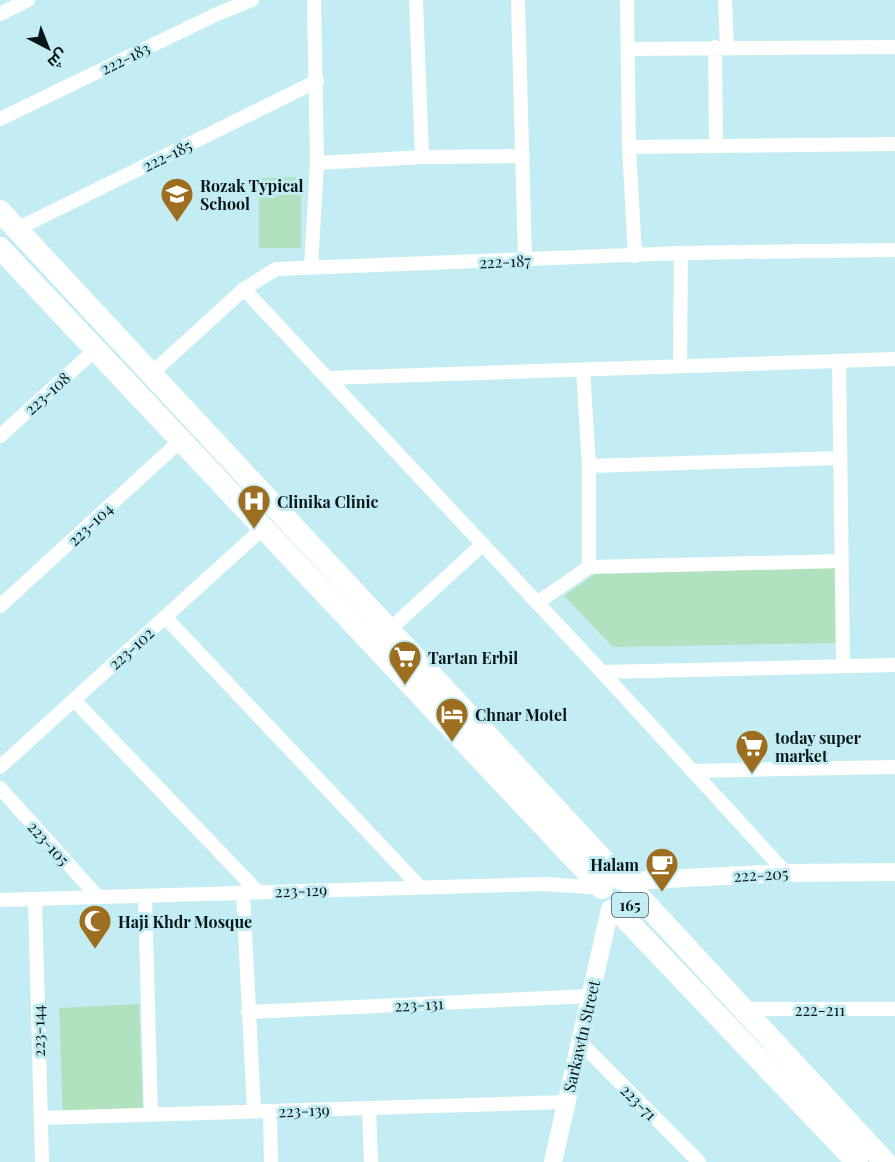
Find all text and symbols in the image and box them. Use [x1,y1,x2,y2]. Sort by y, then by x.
north arrow [18,18,78,78]
street label: 222-183 [97,37,153,79]
text: ش [44,45,73,74]
street label: 222-185 [139,134,195,176]
place label: Rozak Typical School [200,175,303,214]
school or university icon: Rozak Typical School [159,176,195,223]
street label: 222-187 [479,250,532,272]
street label: 223-108 [20,367,74,419]
hospital icon: Clinika Clinic [236,483,272,530]
place label: Clinika Clinic [277,491,379,512]
street label: 223-104 [63,498,117,550]
street label: 223-102 [104,622,158,674]
supermarket icon: Tartan Erbil [387,639,423,686]
place label: Tartan Erbil [428,647,518,668]
hotel icon: Chnar Motel [434,696,470,743]
place label: Chnar Motel [475,704,567,725]
place label: today super market [774,727,862,766]
supermarket icon: today super market [734,728,770,775]
street label: 223-105 [24,816,74,870]
cafe icon: Halam [644,846,680,893]
place label: Halam [590,854,640,875]
street label: 222-205 [733,862,789,886]
street label: 223-129 [275,879,327,901]
road number: 165 [612,893,648,917]
mosque icon: Haji Khdr Mosque [77,903,113,950]
place label: Haji Khdr Mosque [118,911,252,932]
street label: Sarkawtn Street [558,978,604,1094]
street label: 223-131 [394,992,444,1016]
street label: 222-211 [795,999,845,1020]
street label: 223-144 [27,1005,49,1057]
street label: 223-71 [616,1079,662,1125]
street label: 223-139 [278,1099,330,1121]

